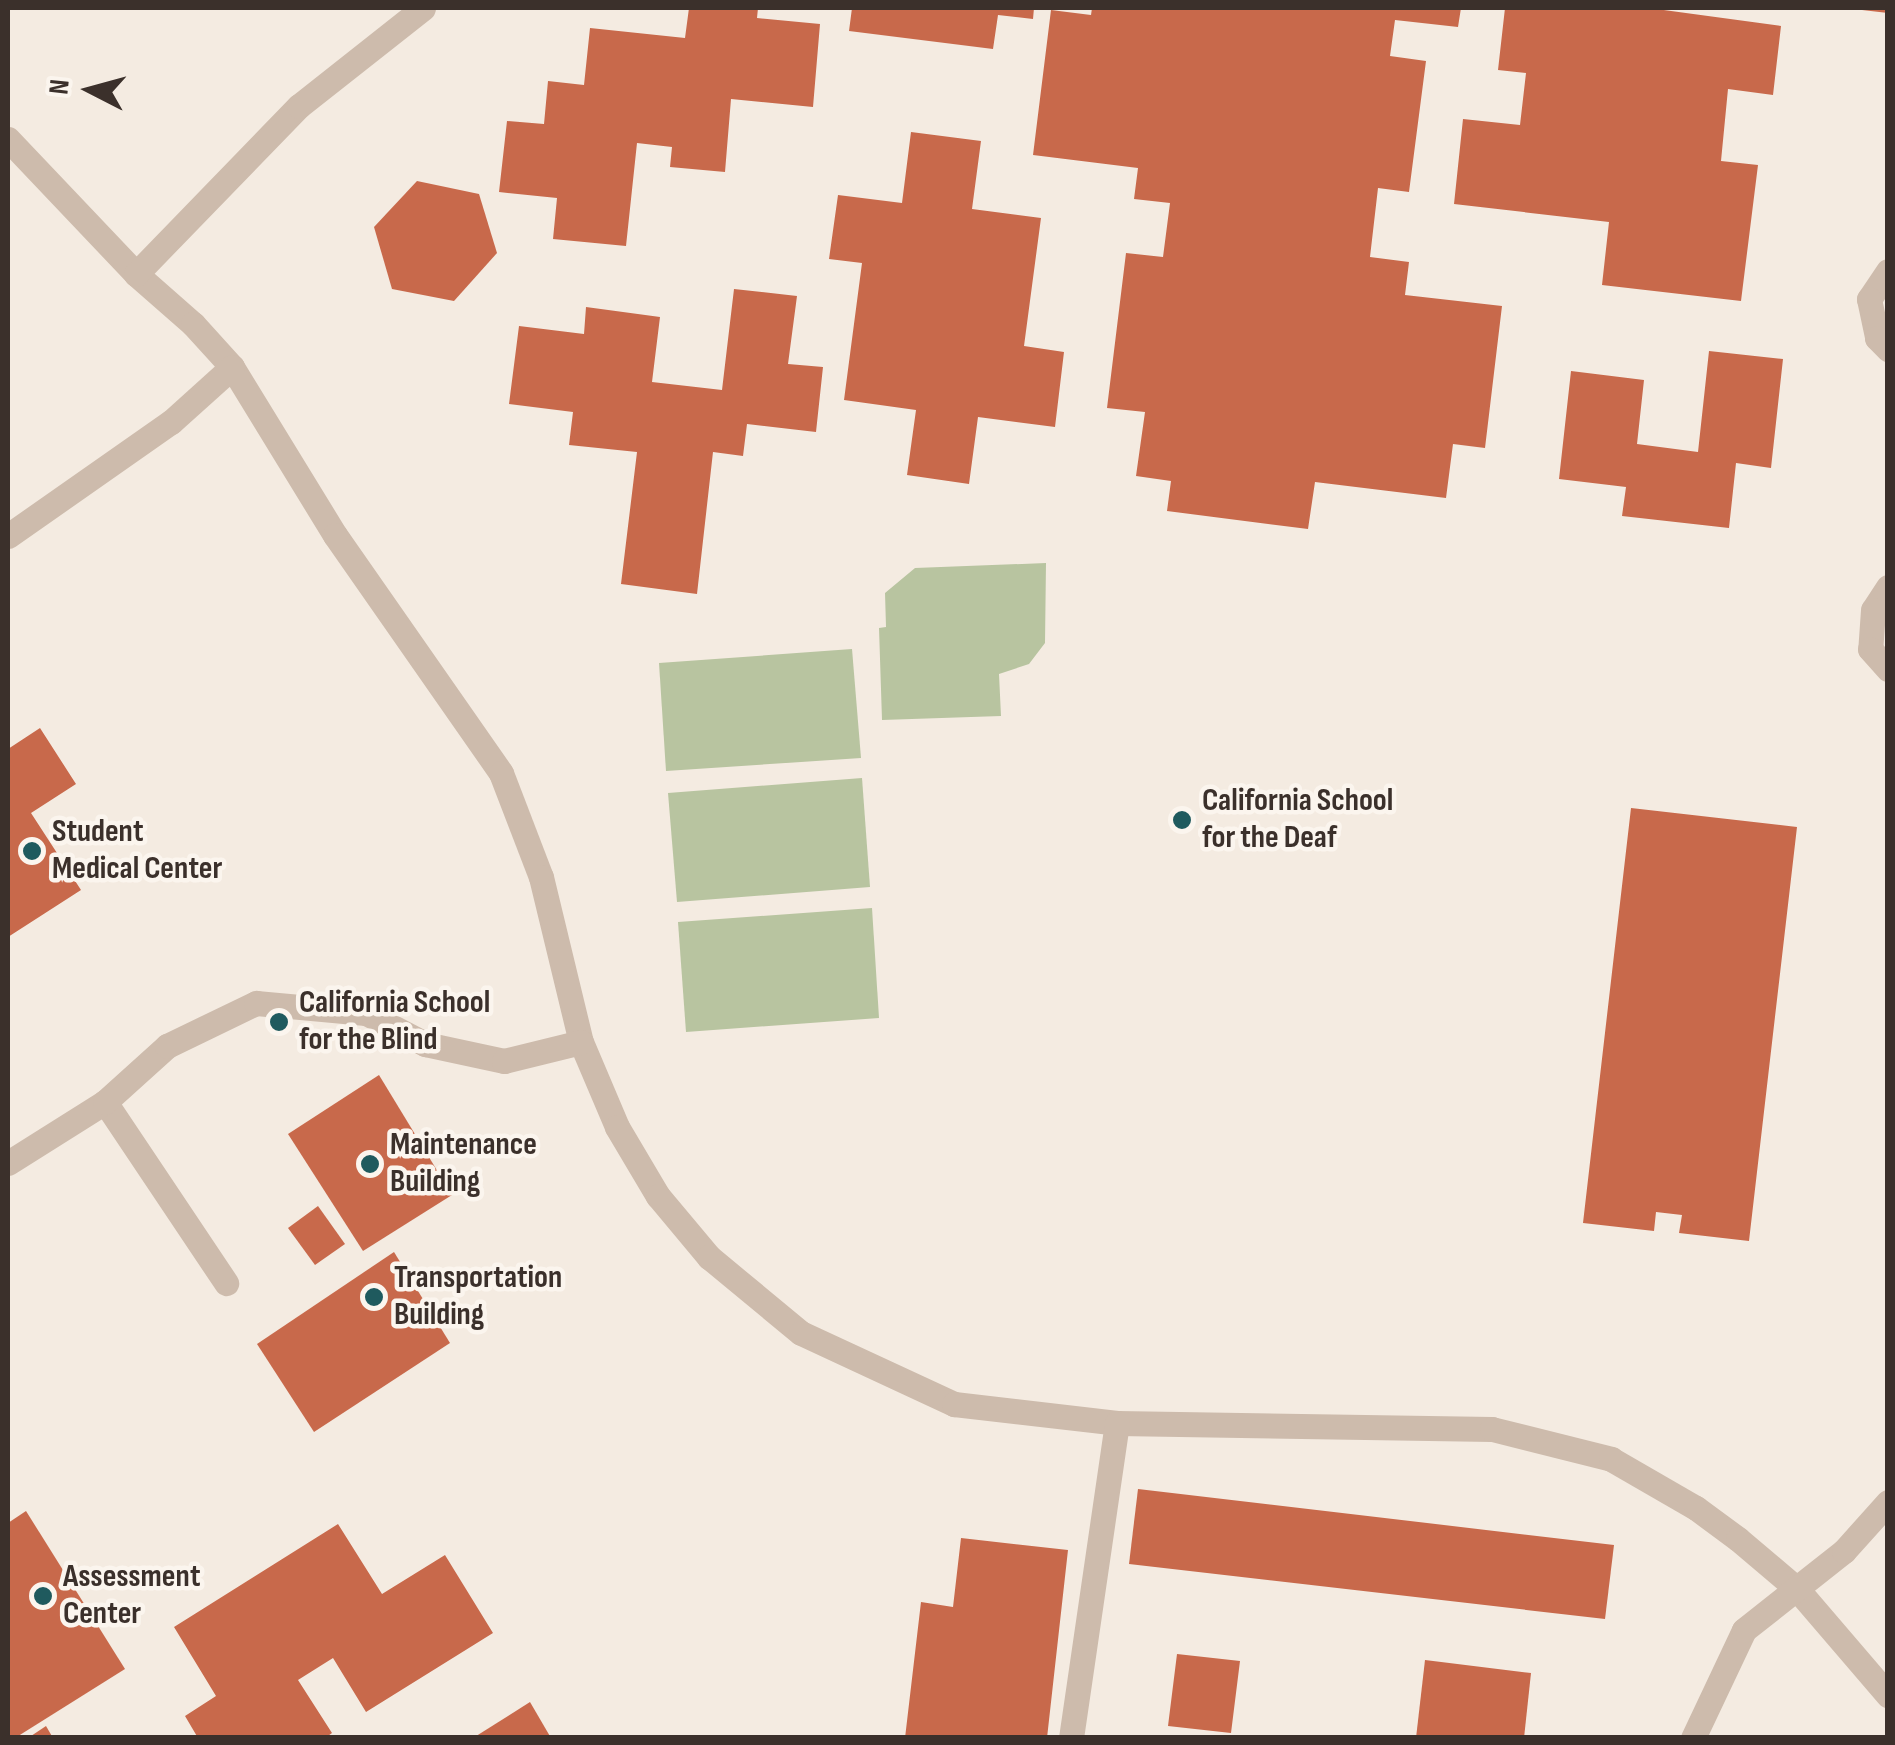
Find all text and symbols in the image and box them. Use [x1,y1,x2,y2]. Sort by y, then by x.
north arrow [40,40,140,140]
text: N [42,78,77,96]
place label: California School for the Deaf [1202,783,1393,858]
marker: California School for the Deaf [1171,809,1193,831]
place label: Student Medical Center [52,814,222,889]
marker: Student Medical Center [21,840,43,862]
place label: California School for the Blind [299,985,490,1060]
marker: California School for the Blind [268,1011,290,1033]
place label: Maintenance Building [390,1127,537,1202]
marker: Maintenance Building [359,1153,381,1175]
place label: Transportation Building [394,1260,562,1335]
marker: Transportation Building [363,1286,385,1308]
place label: Assessment Center [63,1559,200,1634]
marker: Assessment Center [32,1585,54,1607]

